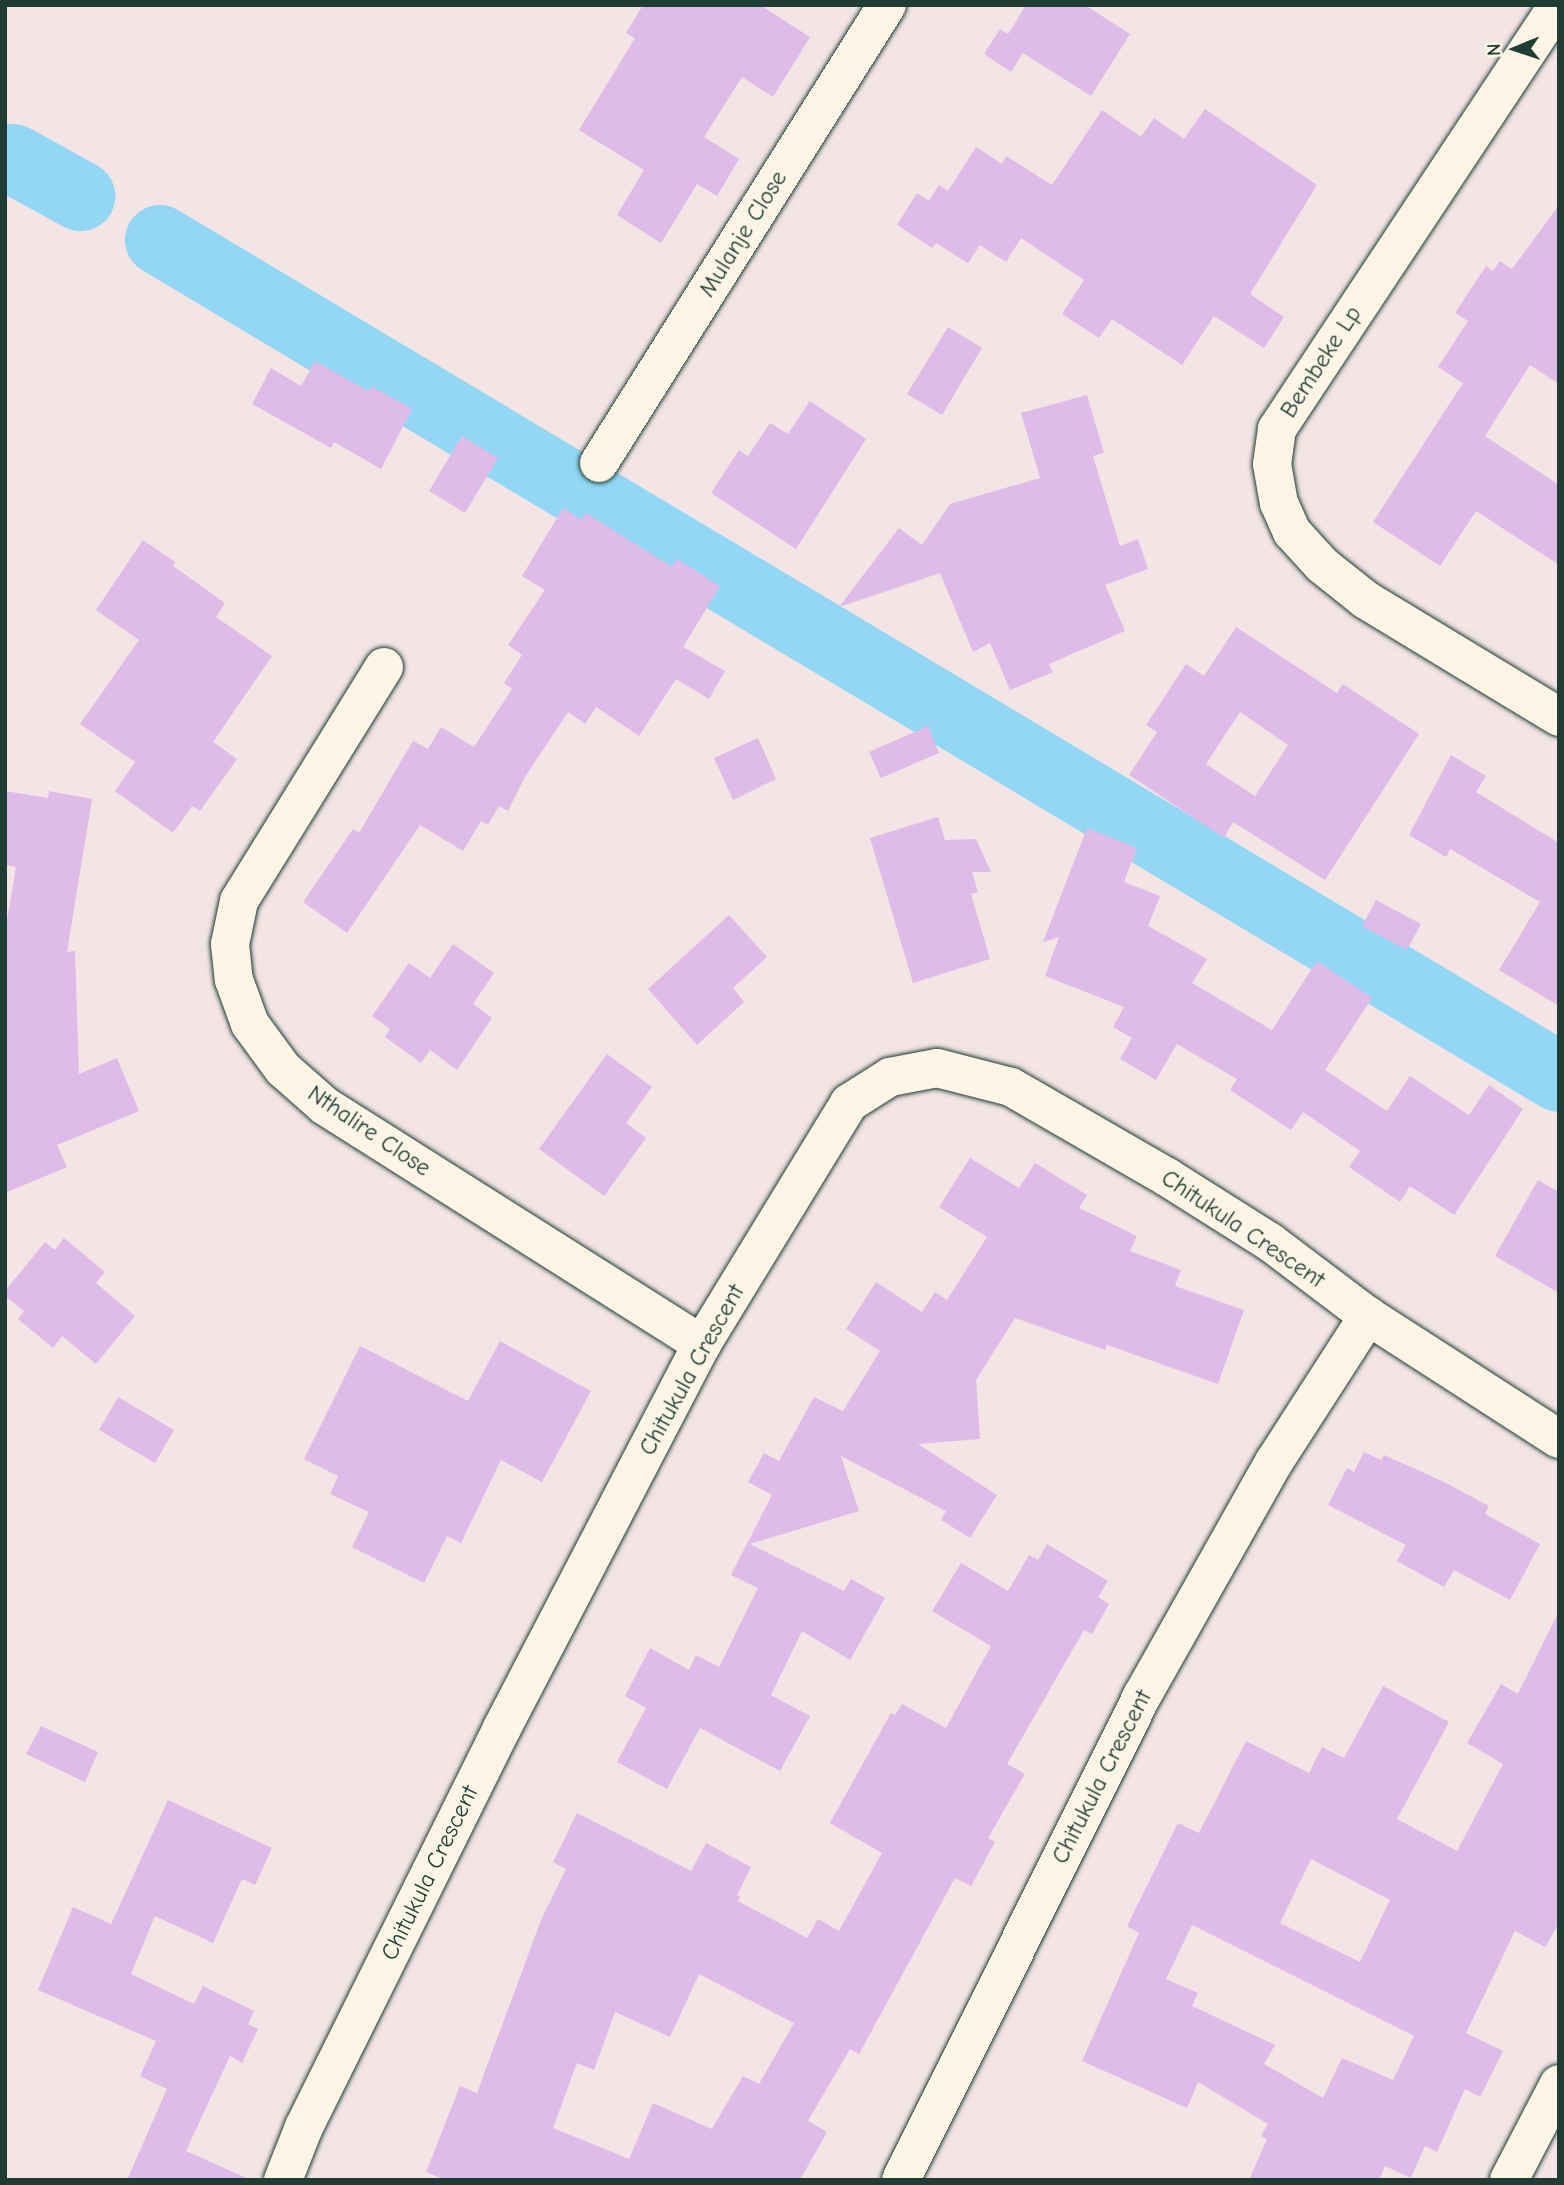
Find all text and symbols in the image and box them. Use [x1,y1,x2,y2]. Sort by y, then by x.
north arrow [1480,14,1550,84]
text: N [1483,43,1505,56]
street label: Mulanje Close [693,166,793,302]
street label: Bembeke Lp [1274,301,1368,423]
street label: Nthalire Close [302,1079,436,1183]
street label: Chitukula Crescent [1156,1164,1330,1294]
street label: Chitukula Crescent [633,1279,751,1461]
street label: Chitukula Crescent [1046,1685,1158,1869]
street label: Chitukula Crescent [375,1781,485,1965]

